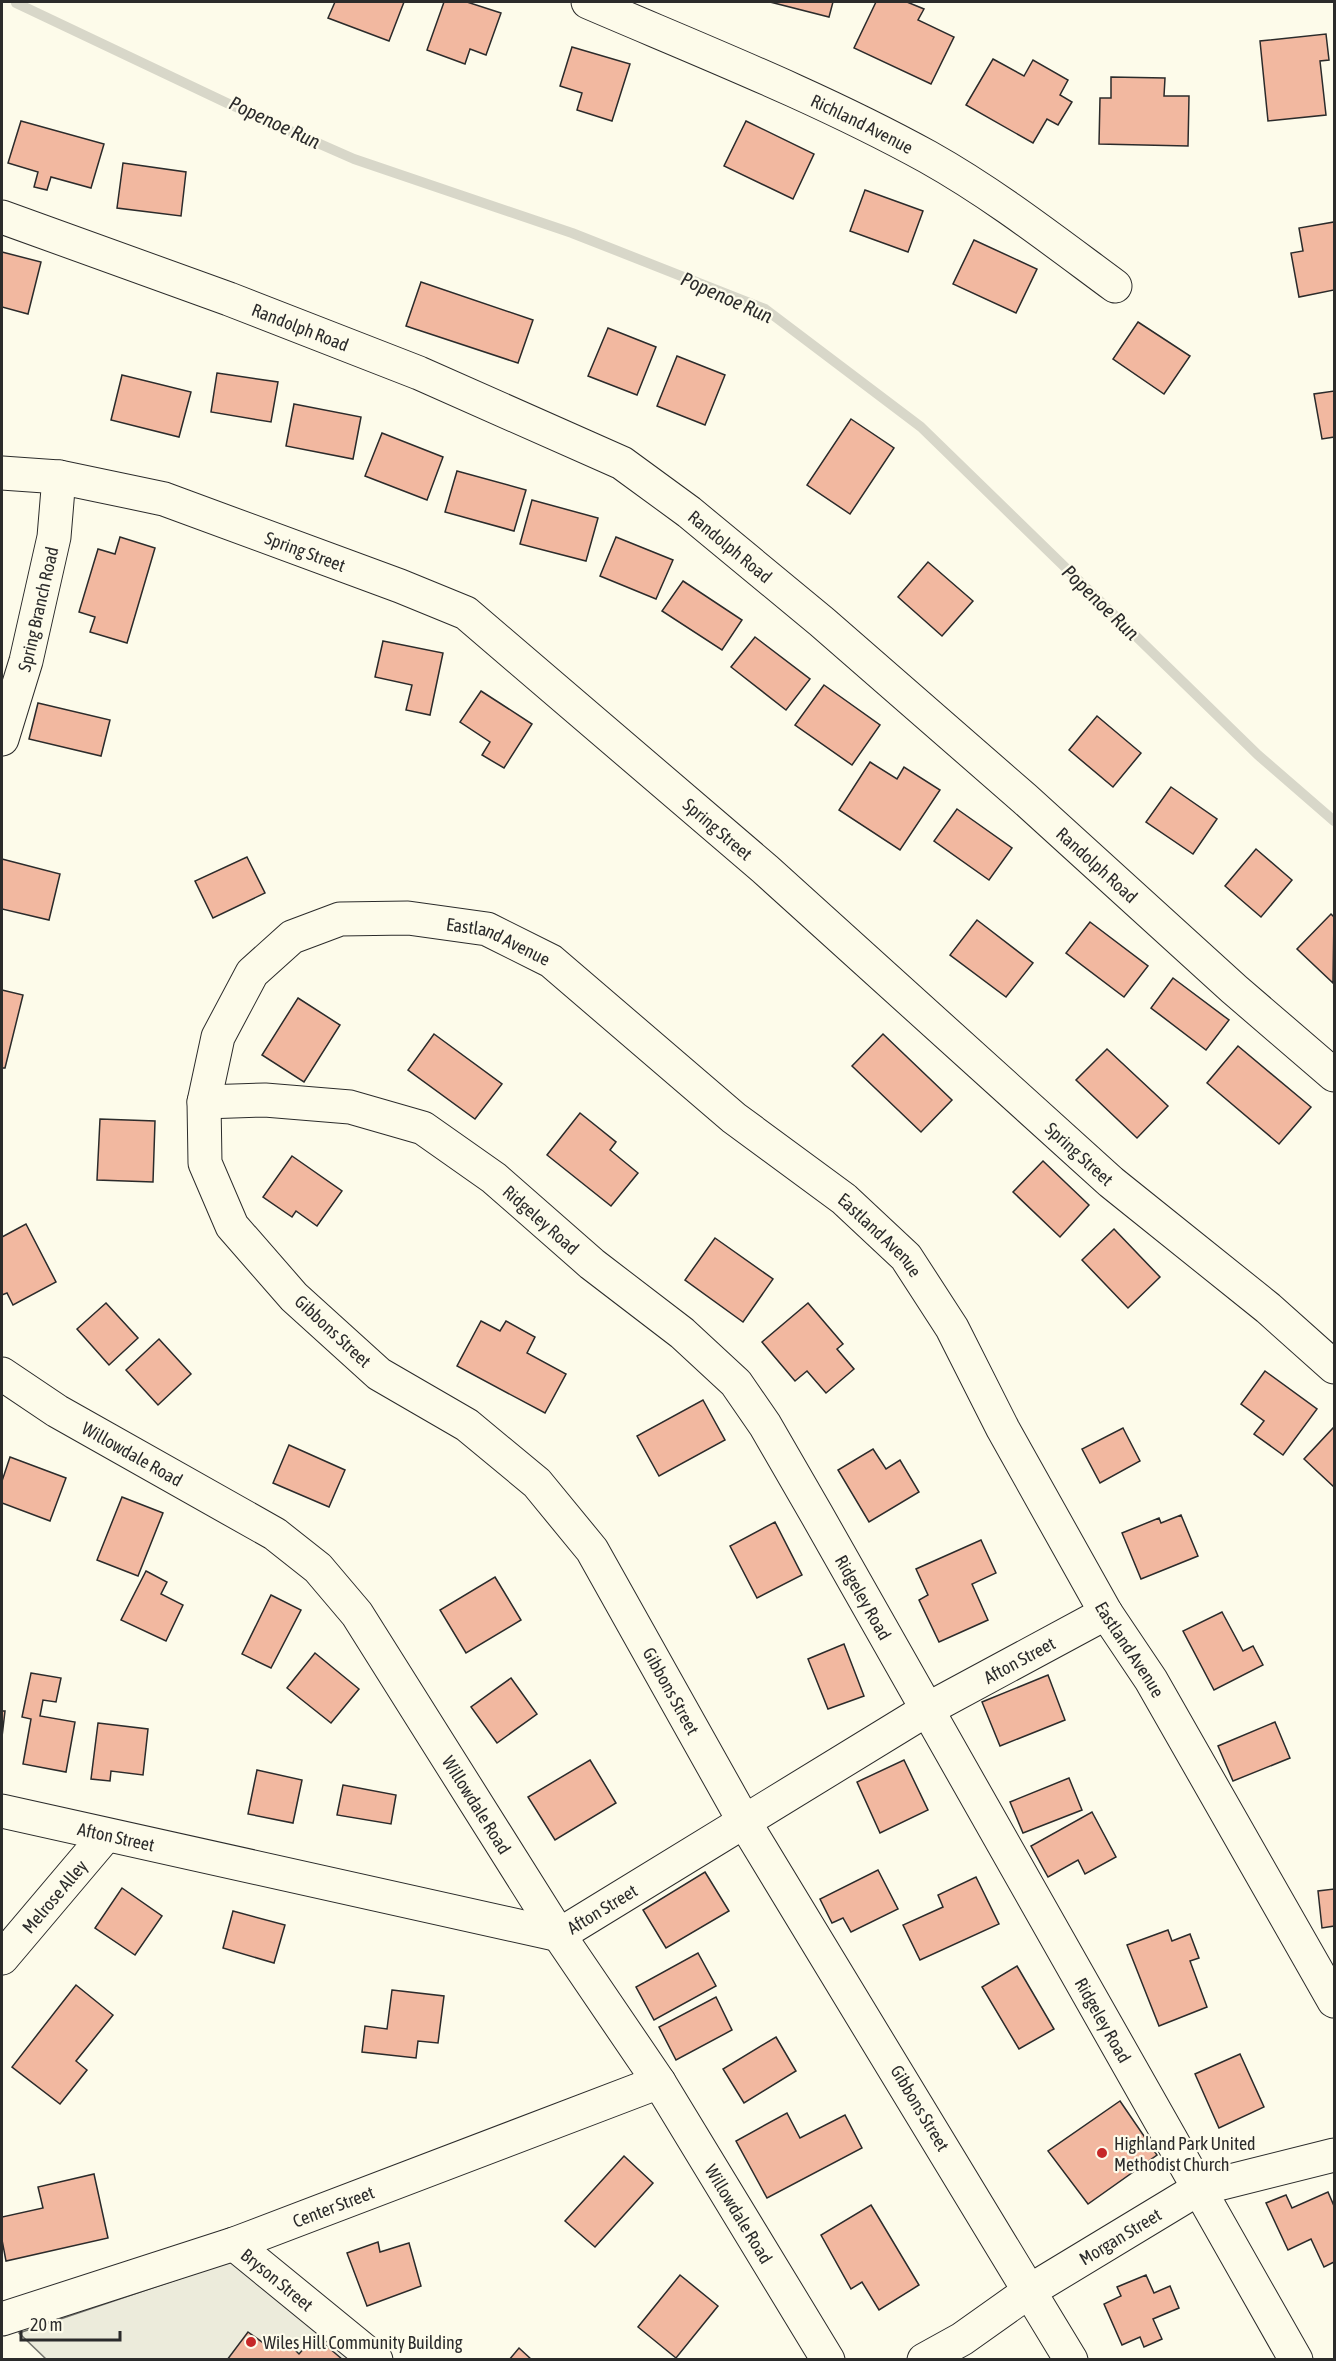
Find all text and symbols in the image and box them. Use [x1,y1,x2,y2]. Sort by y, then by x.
street label: Richland Avenue [808,89,917,158]
water label: Popenoe Run [226,91,324,153]
water label: Popenoe Run [678,267,777,328]
street label: Randolph Road [249,299,352,355]
street label: Randolph Road [684,506,776,587]
street label: Spring Street [262,527,348,575]
street label: Spring Branch Road [13,544,62,674]
water label: Popenoe Run [1058,560,1144,644]
street label: Spring Street [679,793,757,864]
street label: Randolph Road [1053,823,1142,907]
street label: Eastland Avenue [445,913,554,969]
street label: Spring Street [1041,1118,1118,1190]
street label: Ridgeley Road [499,1181,584,1258]
street label: Eastland Avenue [834,1188,926,1281]
street label: Gibbons Street [291,1290,375,1372]
street label: Willowdale Road [79,1417,186,1490]
street label: Ridgeley Road [831,1551,896,1643]
street label: Eastland Avenue [1091,1598,1169,1701]
street label: Afton Street [980,1632,1059,1688]
street label: Gibbons Street [638,1644,704,1738]
street label: Willowdale Road [438,1752,516,1858]
street label: Afton Street [76,1818,157,1855]
street label: Melrose Alley [17,1855,91,1937]
street label: Afton Street [563,1879,641,1938]
street label: Ridgeley Road [1071,1974,1136,2066]
street label: Gibbons Street [886,2061,954,2155]
place label: Highland Park United Methodist Church [1114,2133,1256,2175]
marker: Highland Park United Methodist Church [1095,2146,1109,2160]
street label: Willowdale Road [701,2160,777,2267]
street label: Center Street [290,2181,377,2231]
street label: Morgan Street [1075,2203,1165,2269]
street label: Bryson Street [237,2244,318,2315]
scale bar [21,2304,120,2342]
text: 20 m [30,2314,62,2335]
place label: Wiles Hill Community Building [263,2332,463,2353]
marker: Wiles Hill Community Building [244,2335,258,2349]

